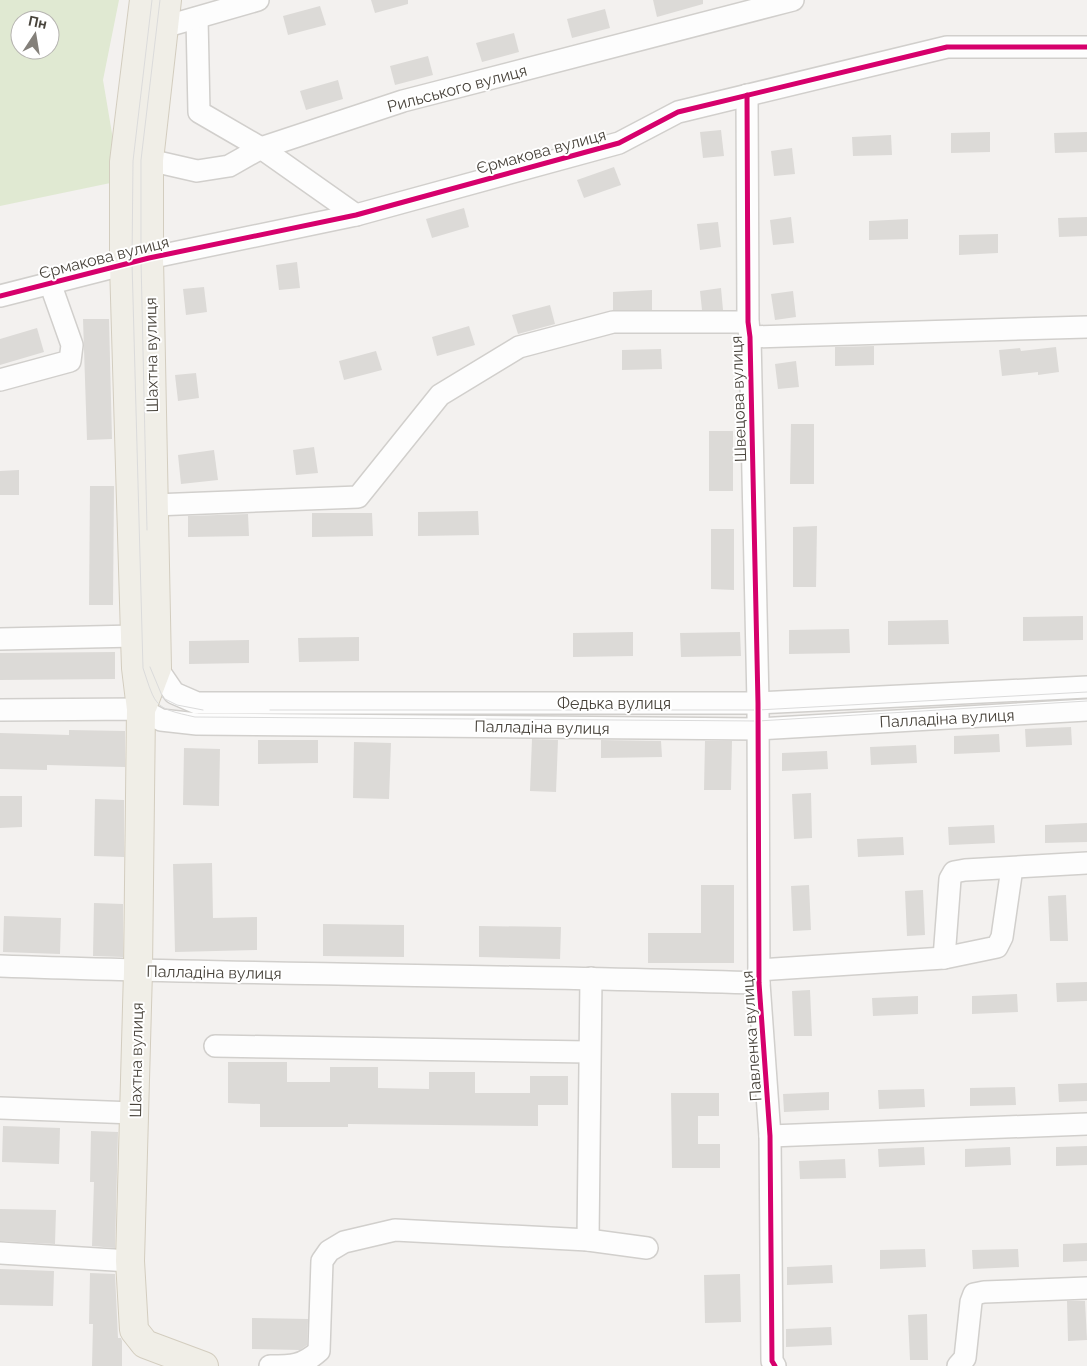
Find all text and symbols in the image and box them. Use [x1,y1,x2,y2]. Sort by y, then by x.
north arrow [10,10,60,60]
text: Пн [27,13,48,32]
street label: Рильського вулиця [385,61,529,116]
street label: Єрмакова вулиця [474,125,608,178]
street label: Єрмакова вулиця [37,232,171,283]
street label: Шахтна вулиця [141,297,162,413]
street label: Швецова вулиця [727,335,750,463]
street label: Федька вулиця [557,694,671,713]
street label: Палладіна вулиця [879,705,1015,732]
street label: Палладіна вулиця [474,717,610,738]
street label: Палладіна вулиця [146,962,282,983]
street label: Павленка вулиця [737,970,766,1102]
street label: Шахтна вулиця [126,1002,147,1118]

